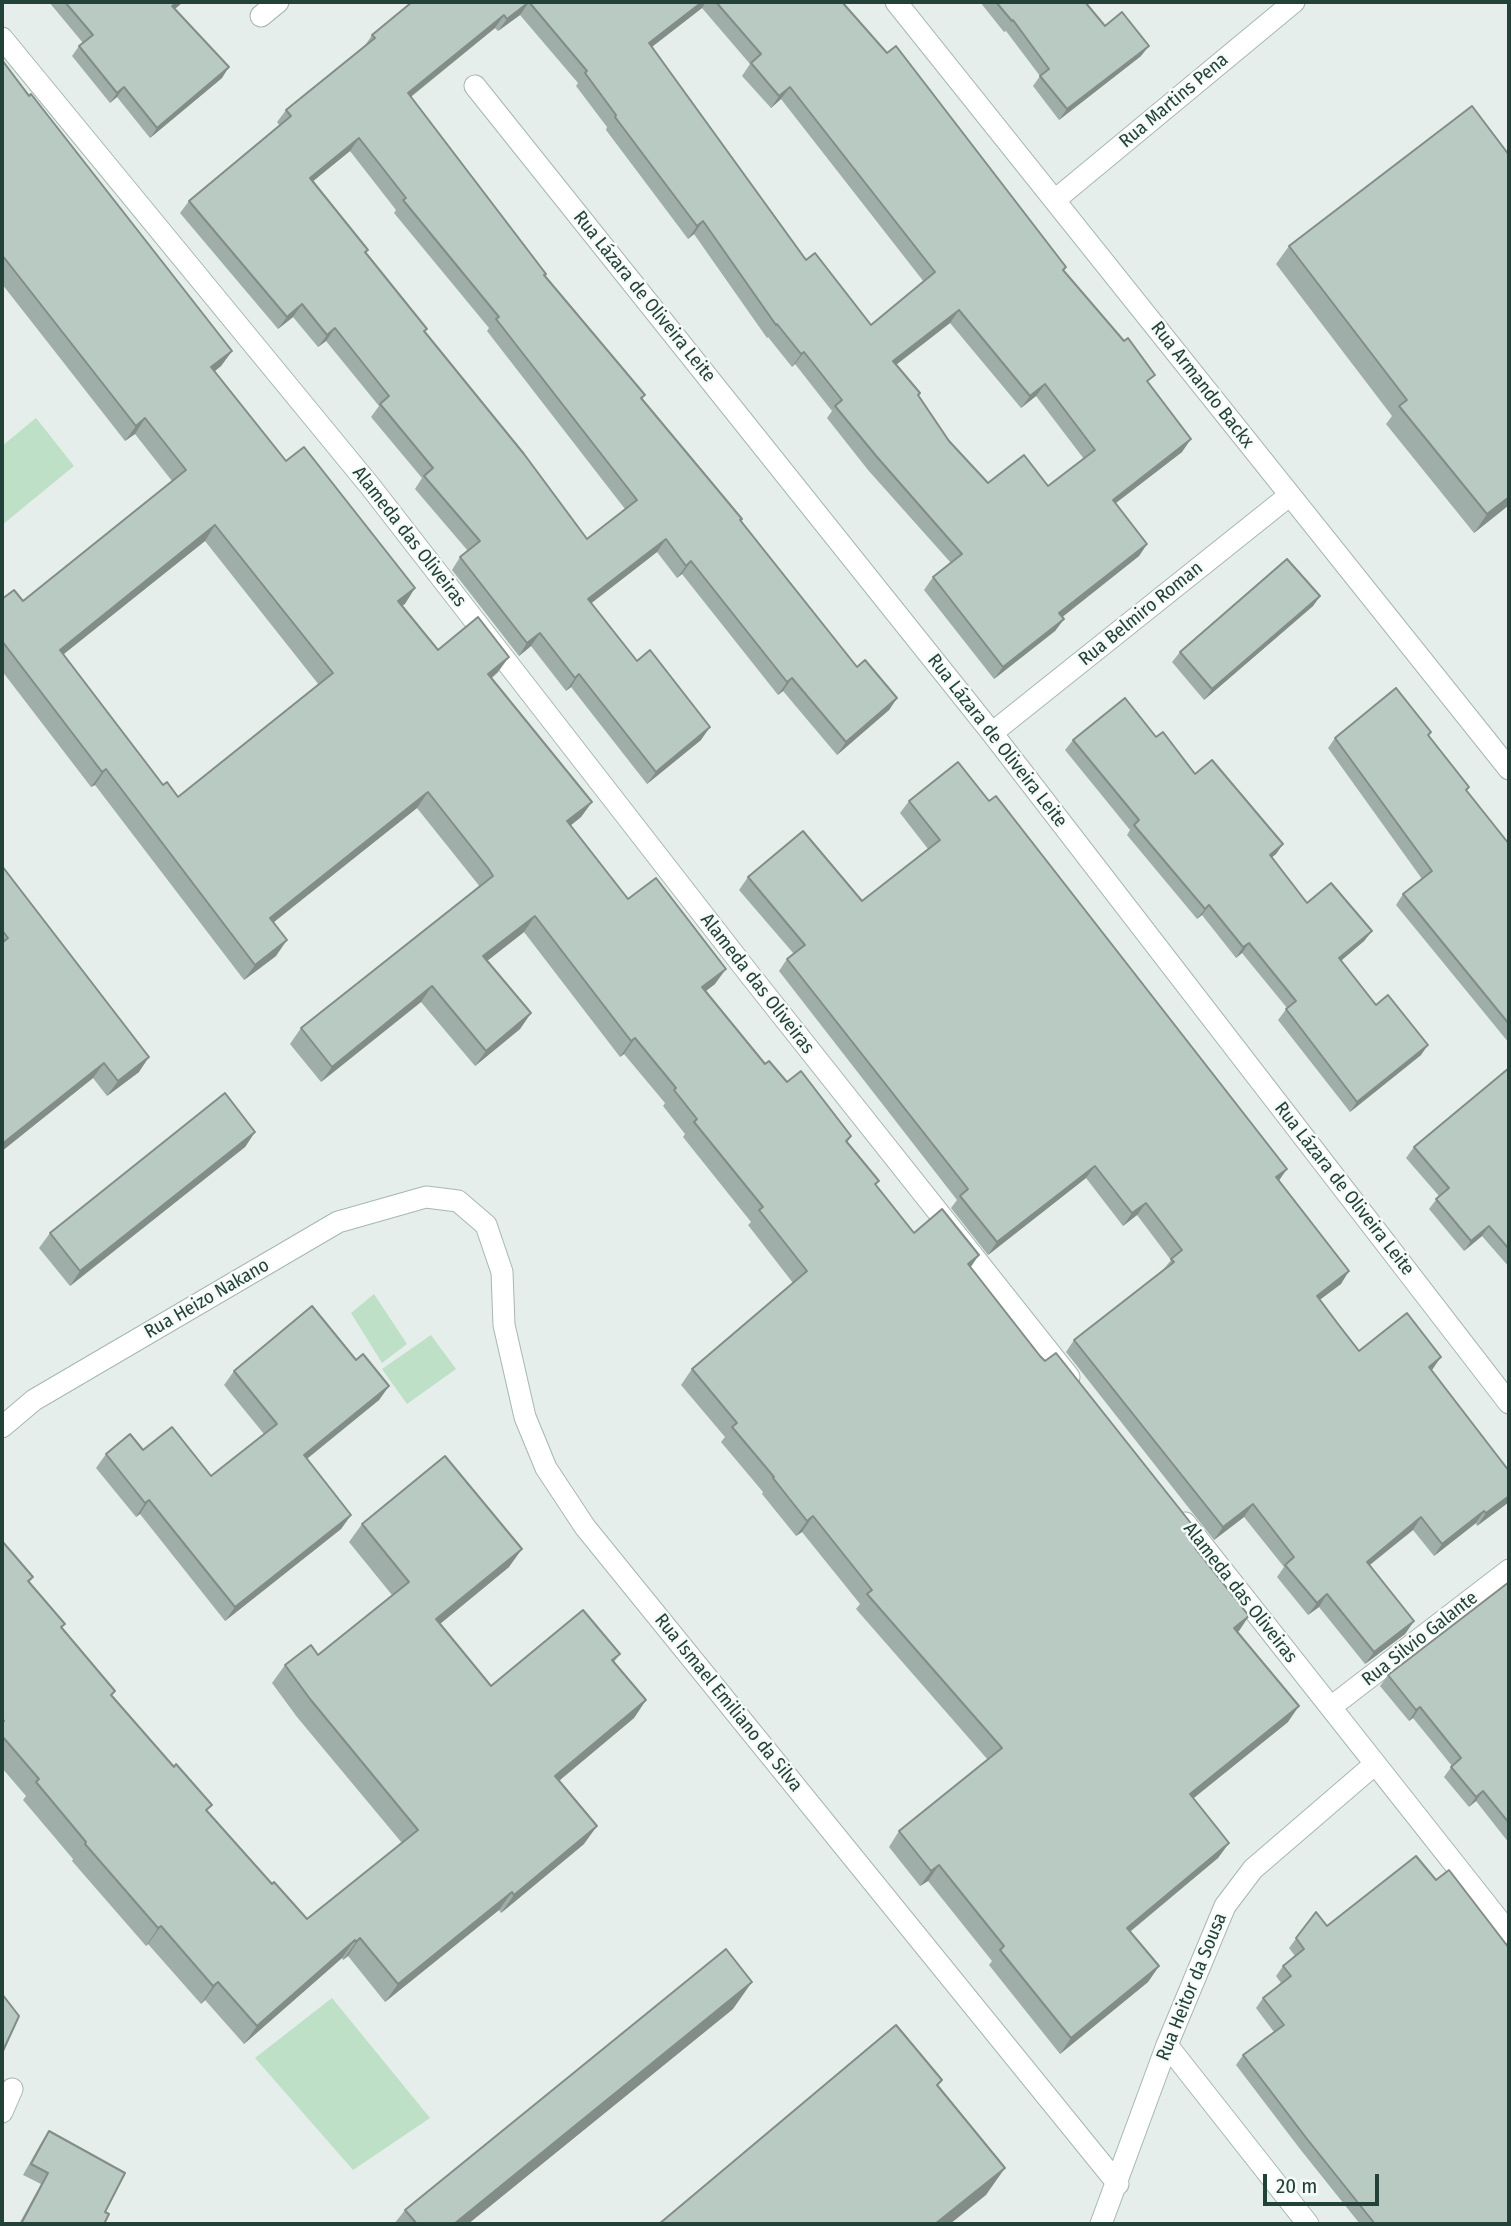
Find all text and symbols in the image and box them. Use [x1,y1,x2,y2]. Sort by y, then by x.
street label: Rua Martins Pena [1115,49,1233,153]
street label: Rua Lázara de Oliveira Leite [568,207,720,387]
street label: Rua Armando Backx [1146,317,1258,453]
street label: Alameda das Oliveiras [347,462,471,612]
street label: Rua Belmiro Roman [1074,557,1208,671]
street label: Rua Lázara de Oliveira Leite [922,650,1072,832]
street label: Alameda das Oliveiras [695,909,819,1059]
street label: Rua Lázara de Oliveira Leite [1269,1098,1419,1280]
street label: Rua Heizo Nakano [141,1254,273,1344]
street label: Alameda das Oliveiras [1178,1518,1302,1668]
street label: Rua Silvio Galante [1358,1587,1482,1691]
street label: Rua Ismael Emiliano da Silva [649,1610,807,1796]
street label: Rua Heitor da Sousa [1152,1910,1232,2064]
scale bar [1266,2160,1382,2204]
text: 20 m [1276,2173,1317,2199]

